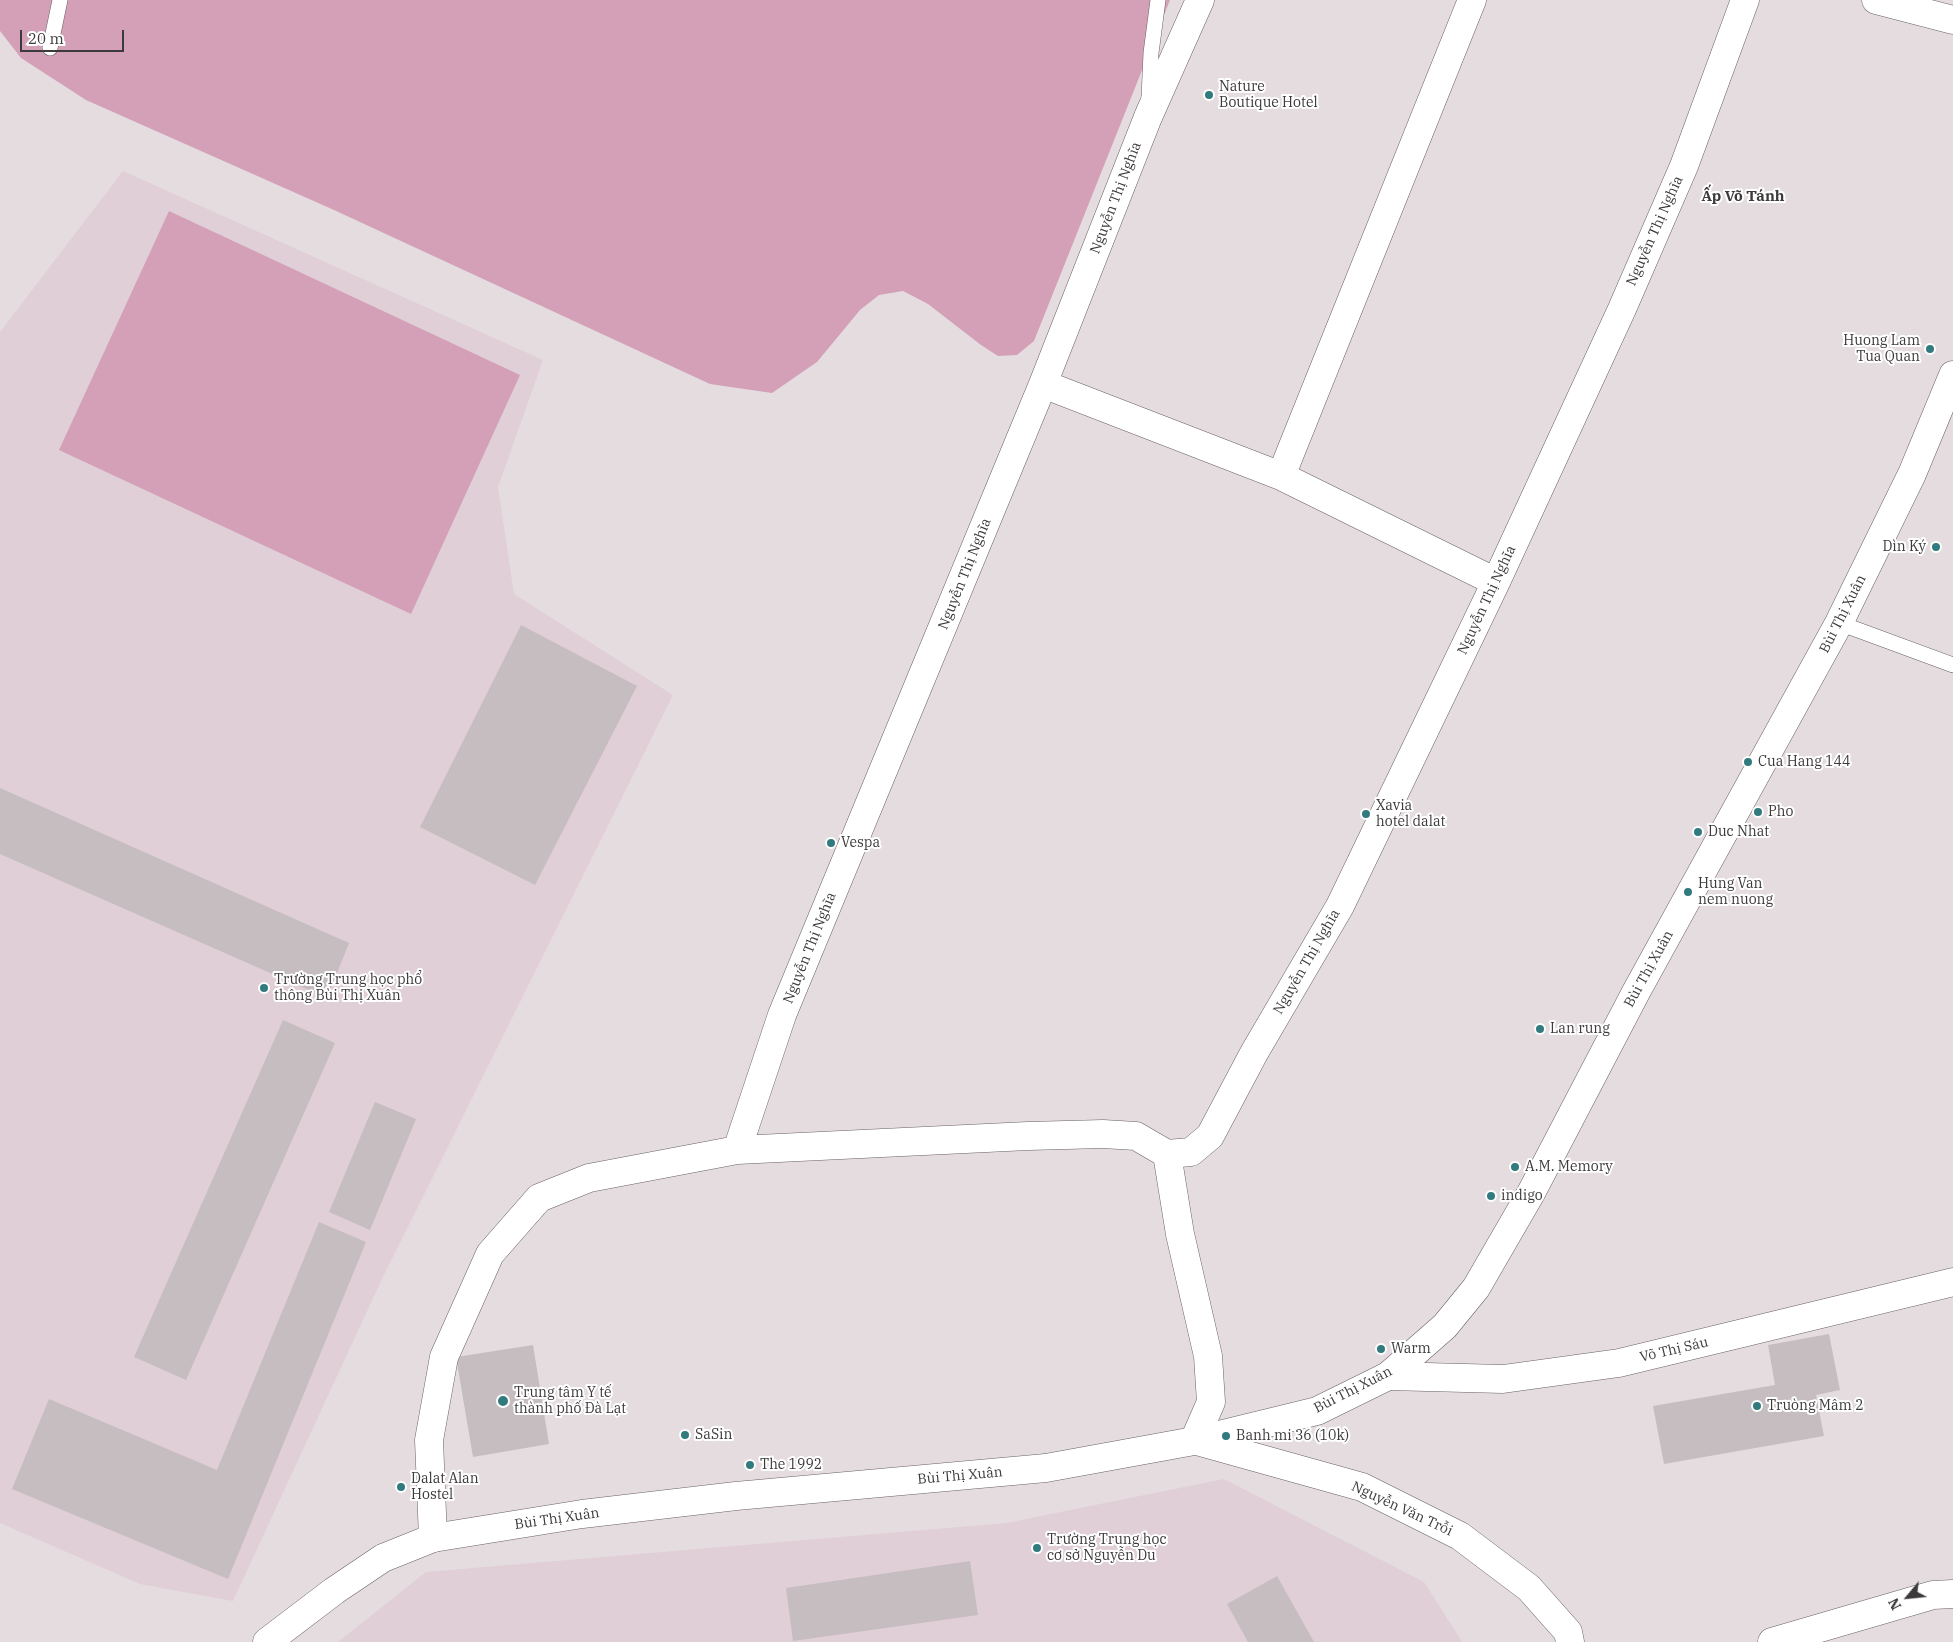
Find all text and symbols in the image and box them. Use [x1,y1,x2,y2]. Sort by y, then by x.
scale bar [22,20,126,52]
text: 20 m [28,29,64,48]
place label: Nature Boutique Hotel [1219,79,1318,111]
marker: Nature Boutique Hotel [1203,89,1215,101]
street label: Nguyễn Thị Nghĩa [1087,140,1145,256]
street label: Nguyễn Thị Nghĩa [1623,173,1687,289]
district label: Ấp Võ Tánh [1701,188,1785,206]
place label: Huong Lam Tua Quan [1843,333,1920,366]
marker: Huong Lam Tua Quan [1924,343,1936,355]
street label: Nguyễn Thị Nghĩa [935,516,995,632]
place label: Dìn Ký [1882,539,1926,555]
marker: Dìn Ký [1930,541,1942,553]
street label: Nguyễn Thị Nghĩa [1454,543,1520,657]
street label: Bùi Thị Xuân [1816,572,1870,656]
place label: Cua Hang 144 [1758,754,1850,770]
marker: Cua Hang 144 [1742,756,1754,768]
place label: Xavia hotel dalat [1376,798,1445,830]
place label: Pho [1768,804,1793,820]
marker: Pho [1752,806,1764,818]
marker: Xavia hotel dalat [1360,808,1372,820]
place label: Duc Nhat [1708,824,1769,840]
marker: Duc Nhat [1692,826,1704,838]
place label: Vespa [841,835,880,851]
marker: Vespa [825,837,837,849]
place label: Hung Van nem nuong [1698,876,1773,909]
marker: Hung Van nem nuong [1682,886,1694,898]
street label: Nguyễn Thị Nghĩa [780,890,840,1006]
street label: Nguyễn Thị Nghĩa [1270,906,1344,1018]
street label: Bùi Thị Xuân [1621,928,1677,1010]
place label: Trường Trung học phổ thông Bùi Thị Xuân [274,972,422,1004]
marker: Trường Trung học phổ thông Bùi Thị Xuân [258,982,270,994]
place label: Lan rung [1550,1021,1610,1037]
marker: Lan rung [1534,1023,1546,1035]
place label: A.M. Memory [1525,1159,1613,1175]
marker: A.M. Memory [1509,1161,1521,1173]
place label: indigo [1501,1188,1543,1204]
marker: indigo [1485,1190,1497,1202]
street label: Võ Thị Sáu [1638,1334,1710,1366]
place label: Warm [1391,1341,1431,1357]
marker: Warm [1375,1343,1387,1355]
street label: Bùi Thị Xuân [1311,1363,1395,1417]
place label: Trung tâm Y tế thành phố Đà Lạt [514,1385,626,1418]
marker: Trung tâm Y tế thành phố Đà Lạt [496,1394,510,1408]
place label: Truòng Mâm 2 [1767,1398,1864,1414]
marker: Truòng Mâm 2 [1751,1400,1763,1412]
place label: SaSin [695,1427,732,1443]
place label: Banh mi 36 (10k) [1236,1428,1349,1444]
marker: SaSin [679,1429,691,1441]
marker: Banh mi 36 (10k) [1220,1430,1232,1442]
place label: The 1992 [760,1457,822,1473]
marker: The 1992 [744,1459,756,1471]
street label: Bùi Thị Xuân [917,1464,1003,1488]
place label: Dalat Alan Hostel [411,1471,479,1504]
street label: Nguyễn Văn Trỗi [1349,1478,1455,1540]
marker: Dalat Alan Hostel [395,1481,407,1493]
street label: Bùi Thị Xuân [514,1505,600,1533]
place label: Trường Trung học cơ sở Nguyễn Du [1047,1532,1167,1564]
marker: Trường Trung học cơ sở Nguyễn Du [1031,1542,1043,1554]
north arrow [1883,1572,1933,1622]
text: N [1884,1595,1905,1613]

